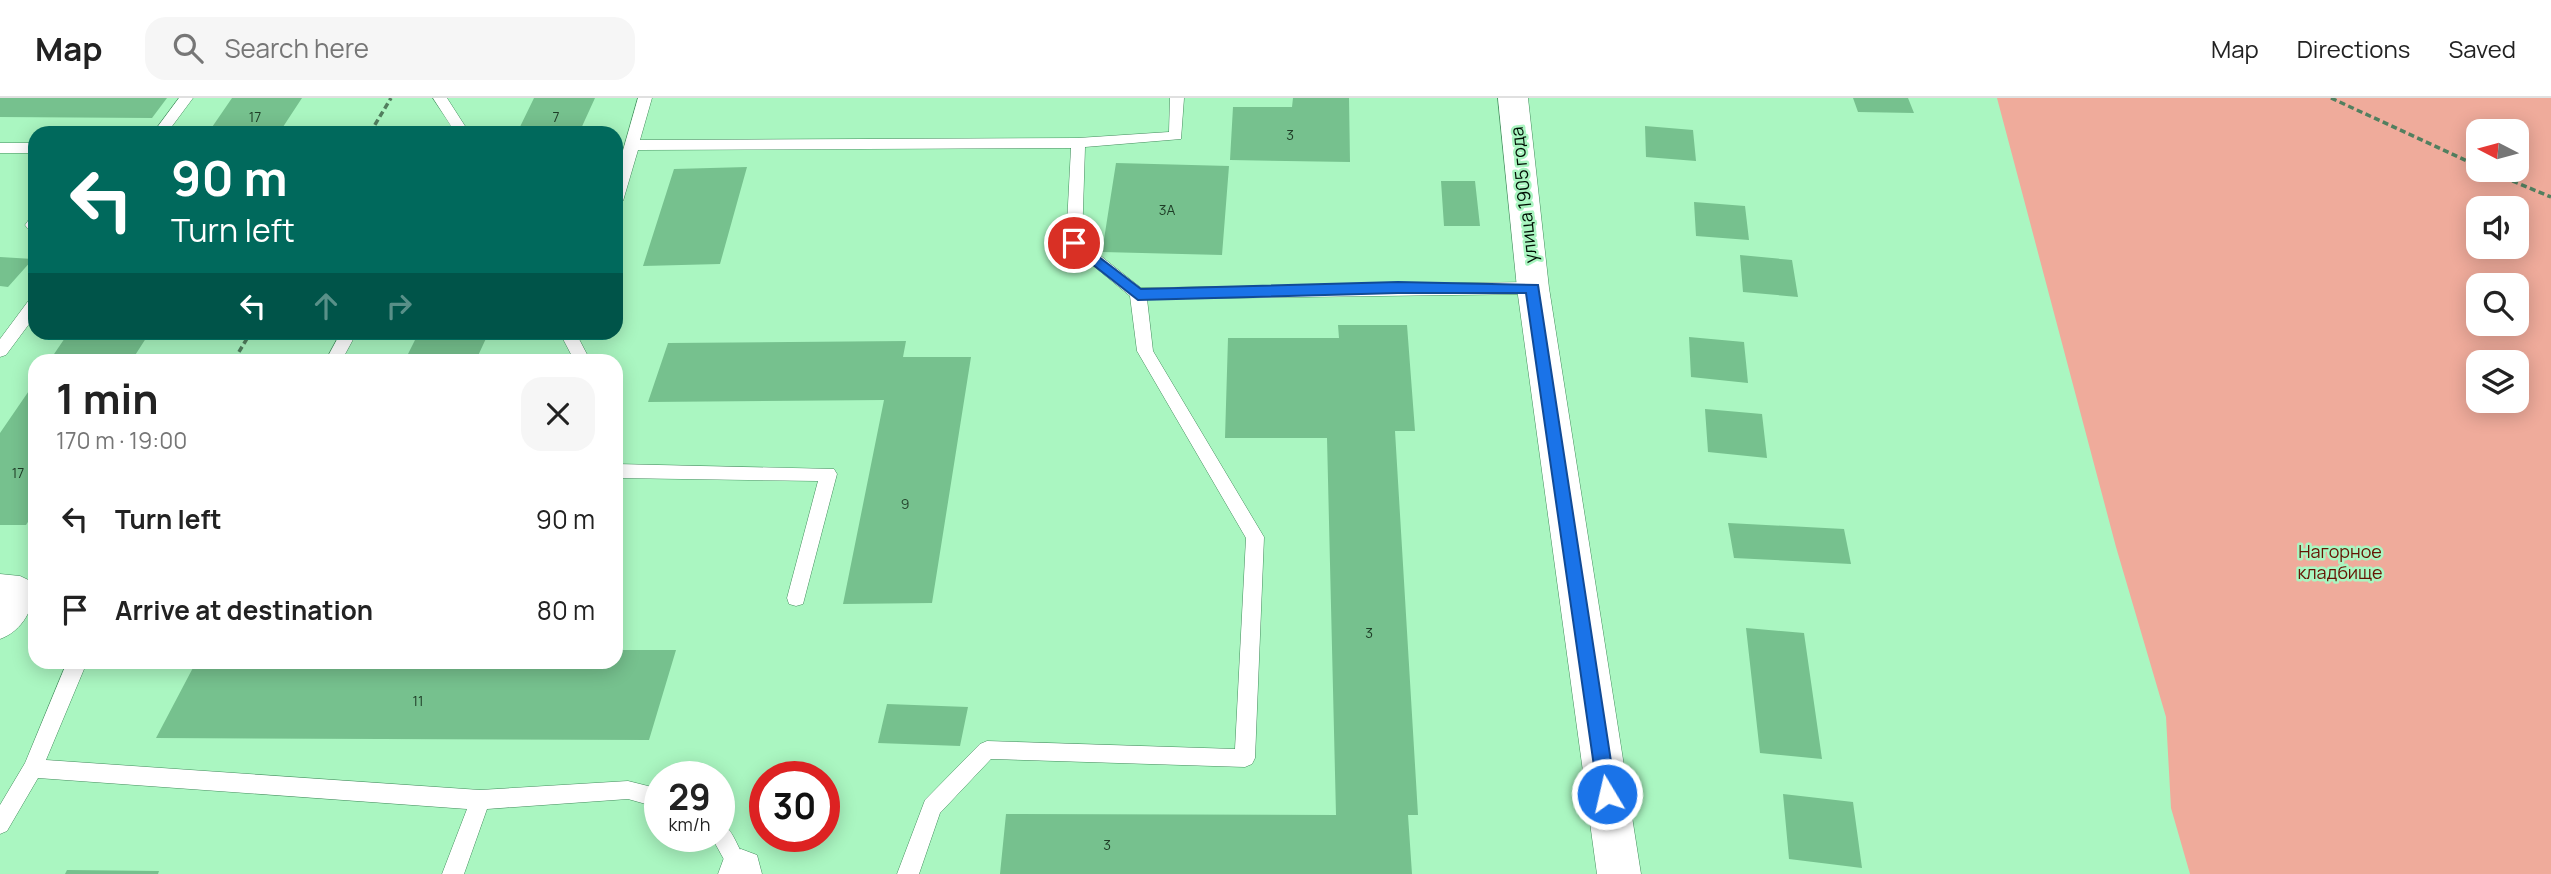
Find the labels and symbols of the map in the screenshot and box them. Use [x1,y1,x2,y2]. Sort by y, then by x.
house number: 17 [249,107,261,126]
house number: 7 [552,107,560,126]
north arrow [2466,119,2529,182]
house number: 3 [1286,125,1294,144]
street label: улица 1905 года [1504,126,1542,264]
house number: 3А [1159,200,1175,219]
pin [1044,213,1104,273]
house number: 17 [12,463,24,482]
house number: 9 [901,494,909,513]
park label: Нагорное кладбище [2298,539,2382,584]
house number: 3 [1365,623,1373,642]
house number: 11 [413,691,423,710]
position arrow [1570,757,1644,831]
speed limit sign: 30 [749,761,840,852]
house number: 3 [1103,835,1111,854]

